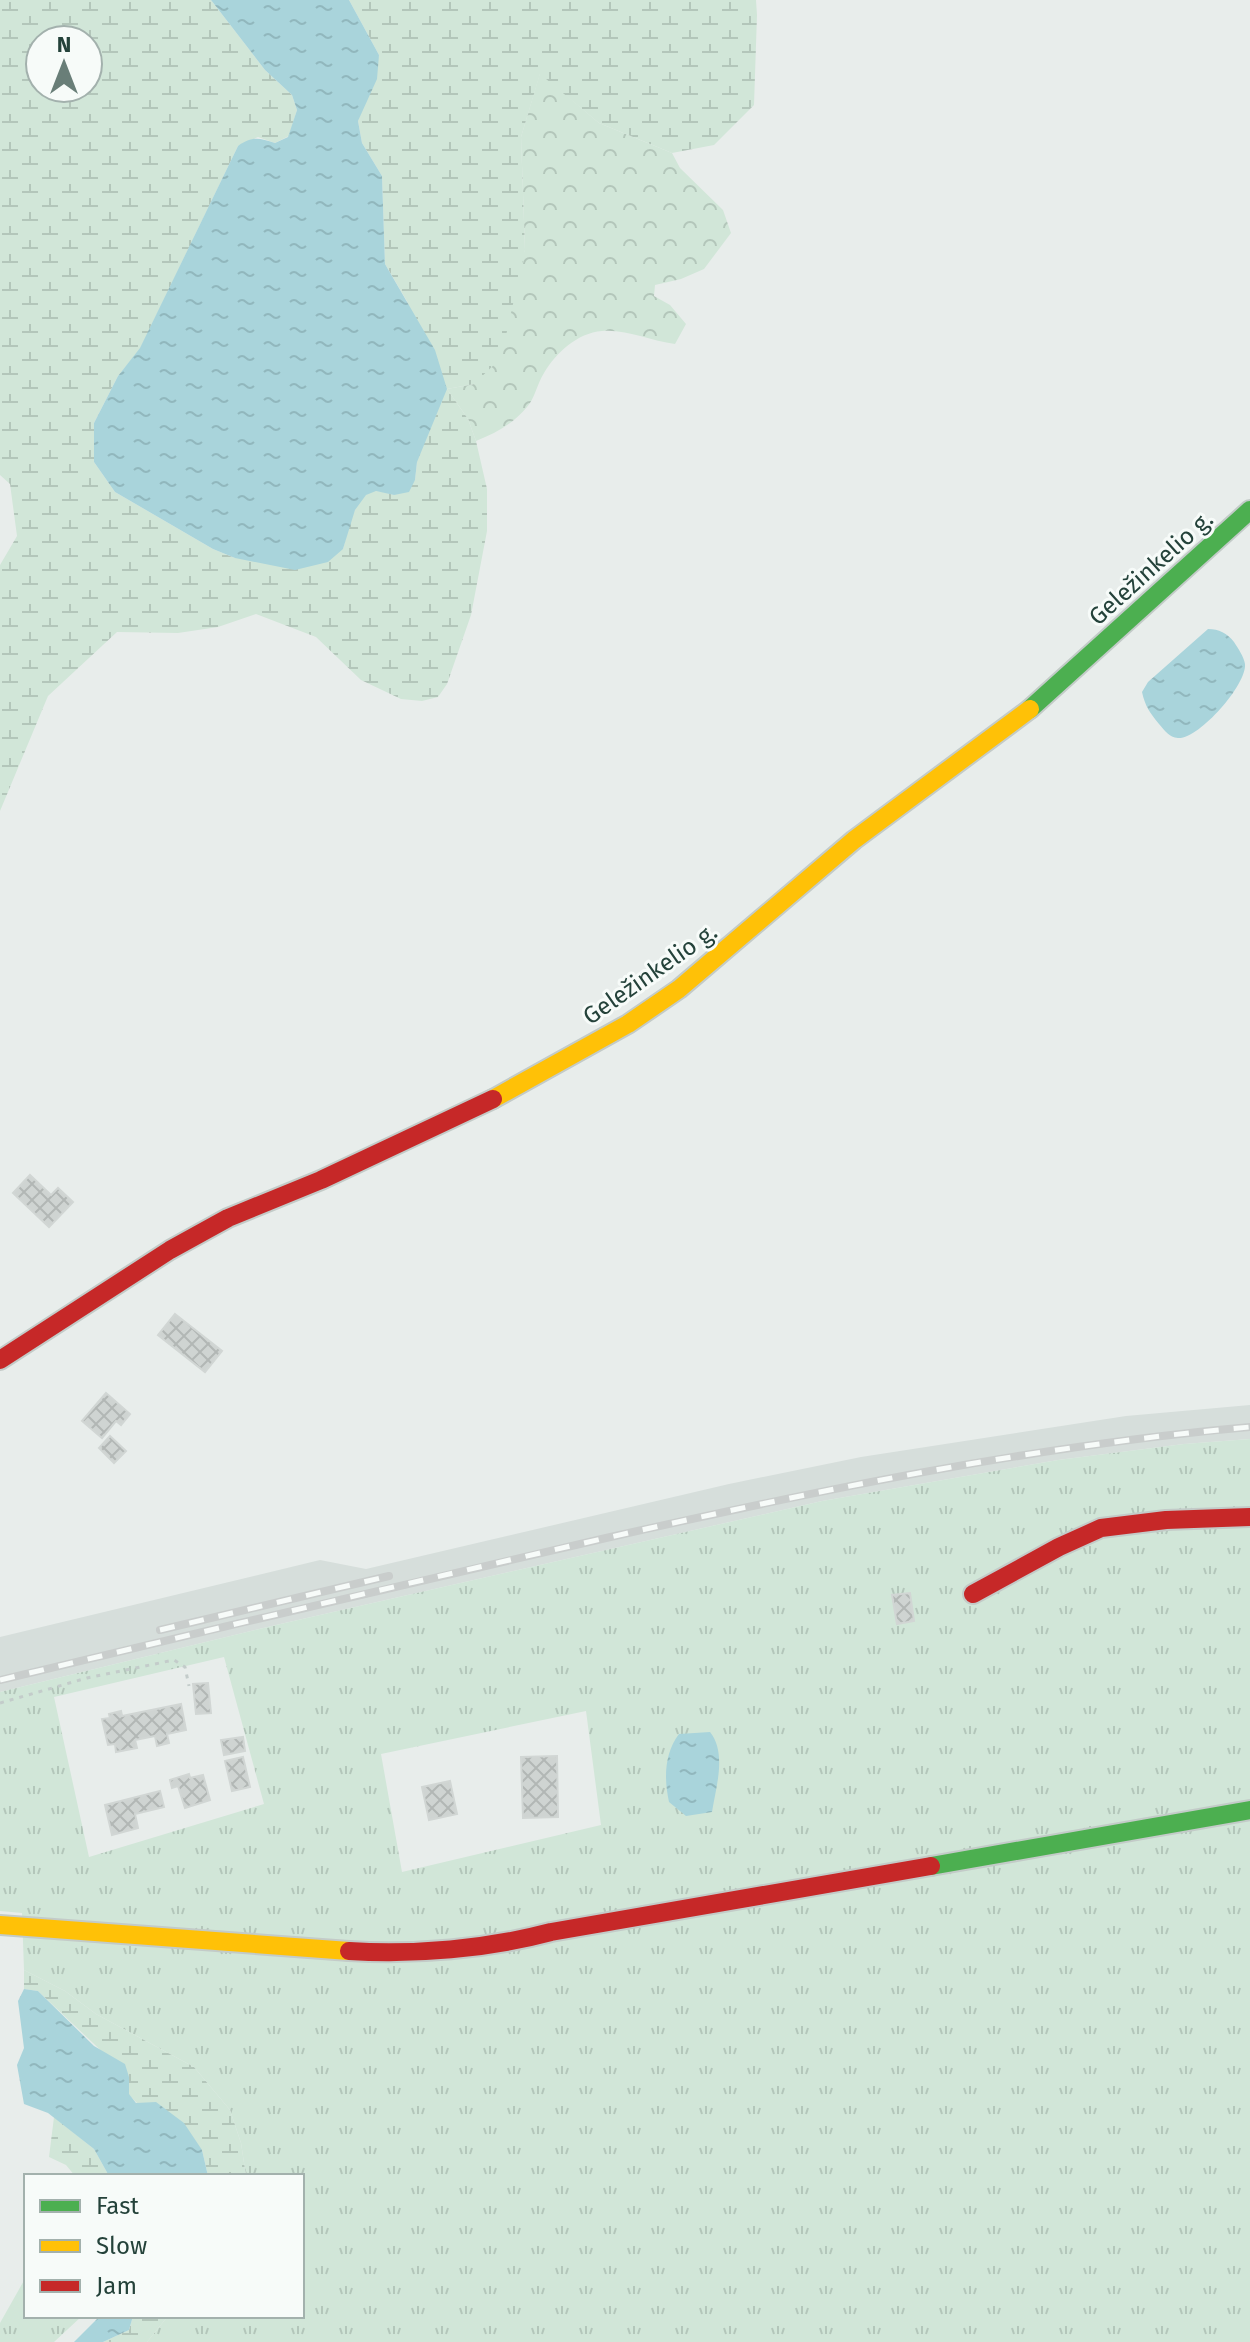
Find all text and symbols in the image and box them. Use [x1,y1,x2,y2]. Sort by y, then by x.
north arrow [24,24,104,104]
text: N [57,31,71,58]
street label: Geležinkelio g. [1083,505,1219,631]
street label: Geležinkelio g. [578,918,722,1030]
legend [24,2174,304,2318]
text: Fast [96,2192,139,2220]
text: Slow [96,2232,147,2260]
text: Jam [96,2272,137,2300]

